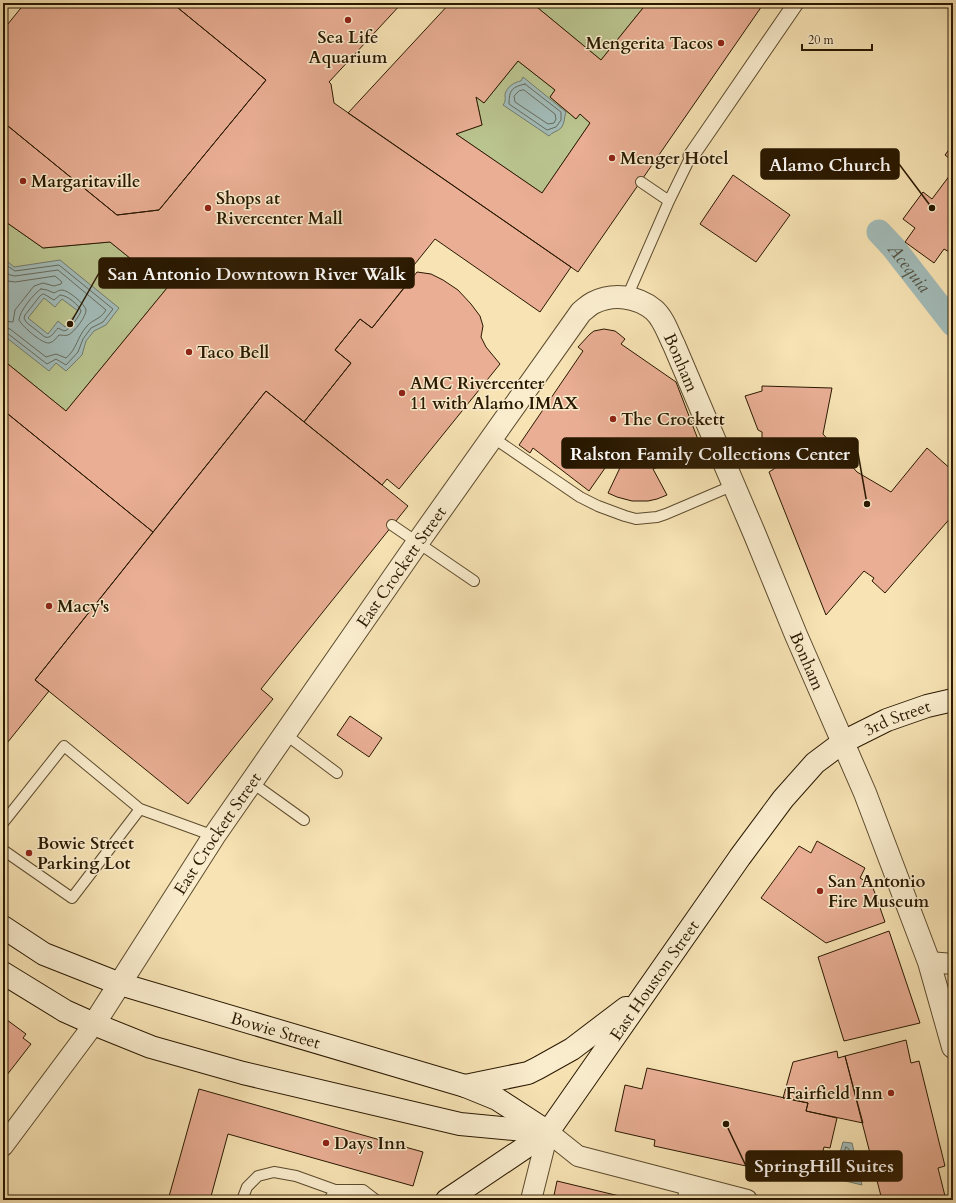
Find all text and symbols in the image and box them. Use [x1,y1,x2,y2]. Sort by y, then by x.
marker: Sea Life Aquarium [343,15,353,25]
place label: Sea Life Aquarium [309,26,388,69]
scale bar [802,26,872,52]
place label: Mengerita Tacos [586,32,713,55]
text: 20 m [808,32,835,48]
marker: Mengerita Tacos [716,38,726,48]
place label: Menger Hotel [620,147,729,170]
callout: Alamo Church [761,149,899,179]
marker: Menger Hotel [607,153,617,163]
text: Alamo Church [769,153,891,178]
place label: Margaritaville [31,170,140,193]
marker: Margaritaville [18,176,28,186]
place label: Shops at Rivercenter Mall [216,187,343,230]
marker: Shops at Rivercenter Mall [203,203,213,213]
water label: Acequia [881,237,936,298]
callout: San Antonio Downtown River Walk [99,258,414,288]
text: San Antonio Downtown River Walk [108,262,407,287]
street label: Bonham [658,330,704,396]
place label: Taco Bell [197,341,269,364]
marker: Taco Bell [184,347,194,357]
place label: AMC Rivercenter 11 with Alamo IMAX [410,372,579,415]
marker: AMC Rivercenter 11 with Alamo IMAX [397,388,407,398]
place label: The Crockett [621,408,725,431]
marker: The Crockett [608,414,618,424]
callout: Ralston Family Collections Center [562,438,858,468]
text: Ralston Family Collections Center [570,442,851,467]
street label: East Crockett Street [351,501,452,632]
place label: Macy's [57,595,109,618]
marker: Macy's [44,601,54,611]
street label: Bonham [784,628,830,694]
street label: 3rd Street [860,695,934,742]
street label: East Crockett Street [168,767,267,899]
place label: Bowie Street Parking Lot [37,832,134,875]
marker: Bowie Street Parking Lot [24,848,34,858]
place label: San Antonio Fire Museum [828,870,930,913]
marker: San Antonio Fire Museum [815,886,825,896]
street label: East Houston Street [604,915,705,1045]
street label: Bowie Street [228,1006,324,1055]
place label: Fairfield Inn [786,1082,883,1105]
marker: Fairfield Inn [886,1088,896,1098]
place label: Days Inn [334,1132,406,1155]
marker: Days Inn [321,1138,331,1148]
callout: SpringHill Suites [746,1151,902,1181]
text: SpringHill Suites [754,1154,894,1179]

